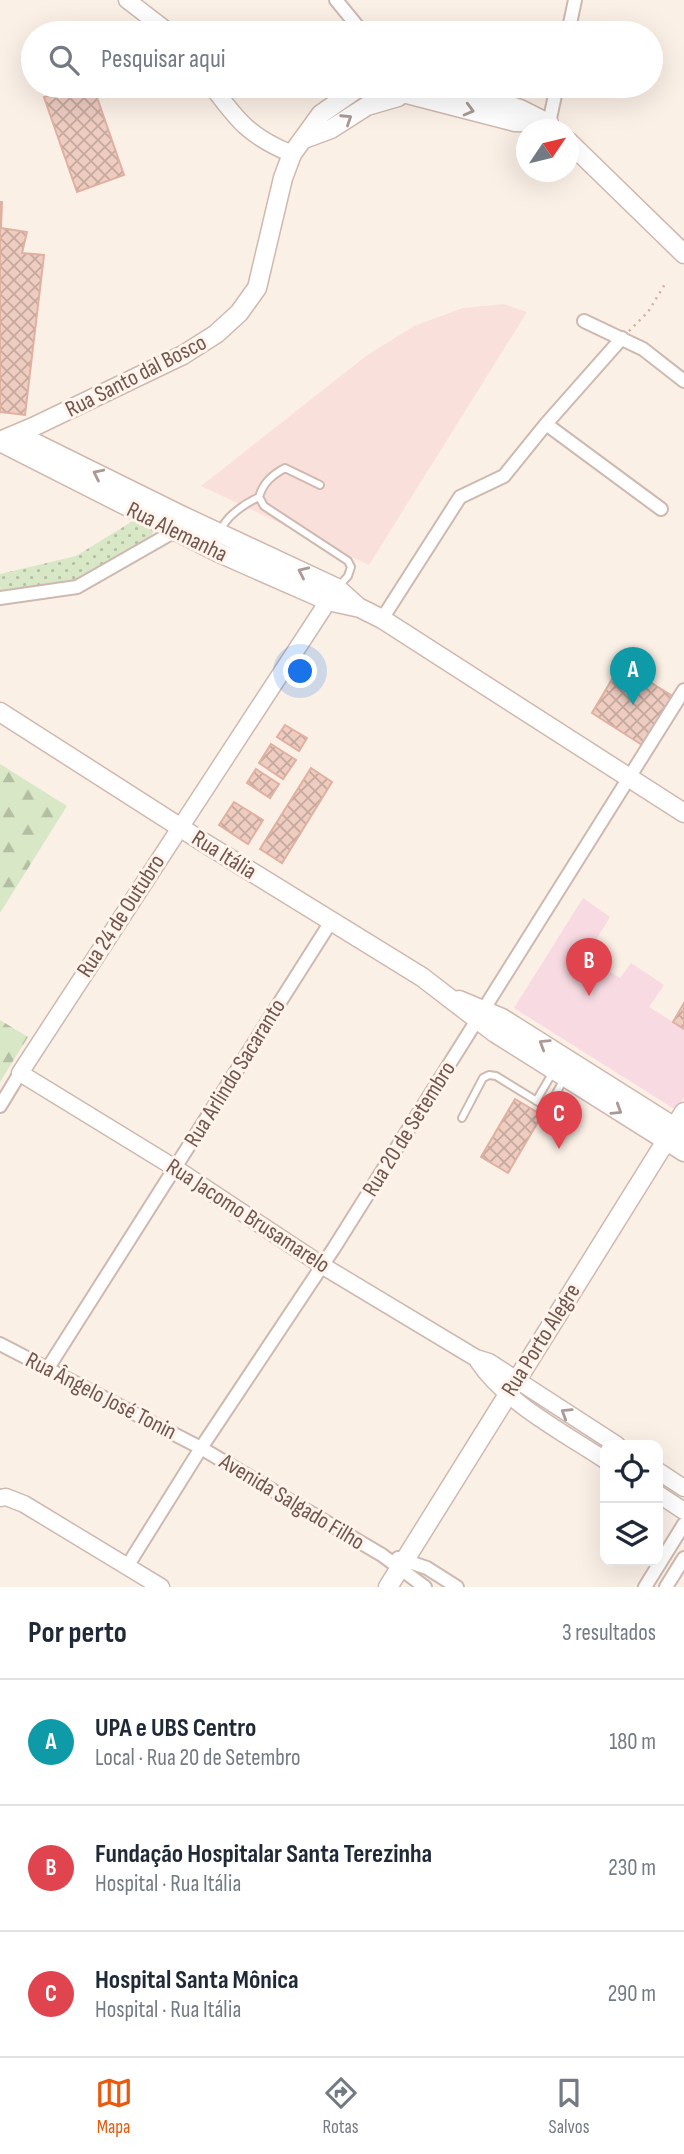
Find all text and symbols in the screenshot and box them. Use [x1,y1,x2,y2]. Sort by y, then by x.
search box [21,21,663,98]
icon: search [45,41,83,79]
text: Pesquisar aqui [101,44,226,75]
one-way arrow [463,102,475,116]
one-way arrow [339,115,352,127]
north arrow [516,119,579,182]
street label: Rua Santo dal Bosco [61,328,211,424]
one-way arrow [93,469,105,483]
street label: Rua Alemanha [122,496,232,568]
one-way arrow [298,566,310,580]
pin: A [610,647,656,705]
your location [283,654,317,688]
street label: Rua Itália [186,824,262,886]
street label: Rua 24 de Outubro [71,849,171,983]
pin: B [566,938,612,996]
street label: Rua Arlindo Sacaranto [178,994,292,1152]
one-way arrow [538,1040,551,1053]
street label: Rua 20 de Setembro [356,1056,462,1202]
pin: C [536,1091,582,1149]
one-way arrow [610,1101,623,1114]
street label: Rua Jacomo Brusamarelo [161,1153,335,1279]
street label: Rua Porto Alegre [495,1279,587,1401]
street label: Rua Ângelo José Tonin [21,1346,181,1446]
one-way arrow [561,1408,574,1421]
map controls [600,1440,663,1566]
button: locate [600,1440,663,1503]
street label: Avenida Salgado Filho [214,1447,370,1556]
button: layers [600,1503,663,1566]
text: Por perto [28,1615,127,1651]
text: 3 resultados [562,1619,656,1647]
text: UPA e UBS Centro [95,1713,256,1744]
text: A [46,1728,56,1756]
text: 180 m [609,1728,656,1756]
text: Local · Rua 20 de Setembro [95,1744,301,1772]
text: Fundação Hospitalar Santa Terezinha [95,1839,432,1870]
text: B [46,1854,56,1882]
text: 230 m [608,1854,656,1882]
text: Hospital · Rua Itália [95,1870,241,1898]
text: Hospital Santa Mônica [95,1965,299,1996]
text: C [45,1980,57,2008]
text: 290 m [608,1980,656,2008]
text: Hospital · Rua Itália [95,1996,241,2024]
tab: Mapa [95,2074,133,2139]
tab: Rotas [322,2074,360,2139]
tab: Salvos [549,2074,589,2139]

